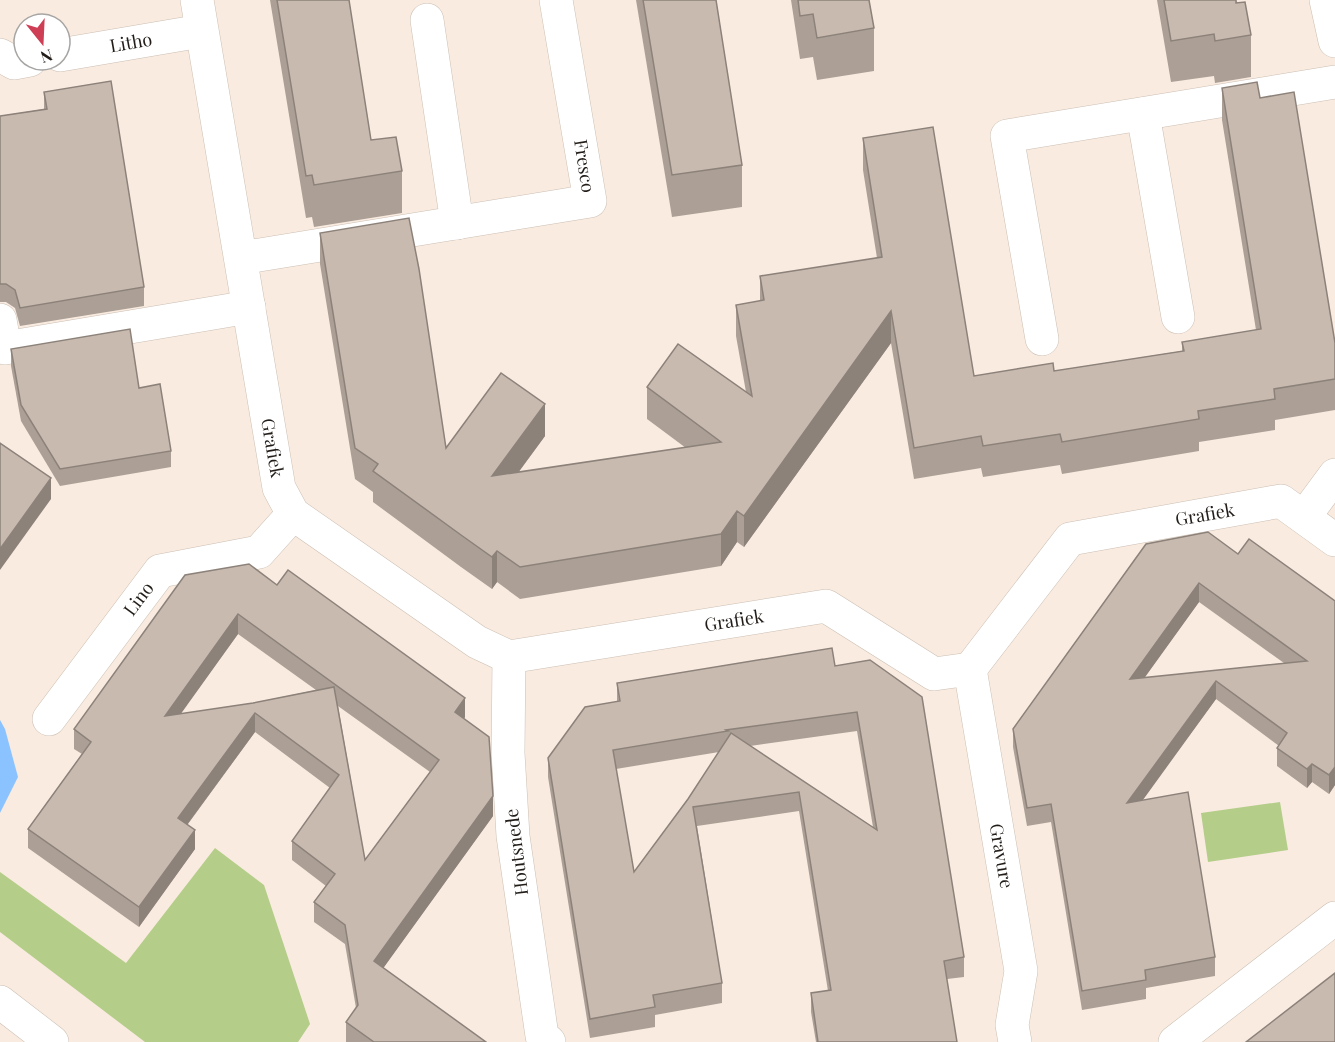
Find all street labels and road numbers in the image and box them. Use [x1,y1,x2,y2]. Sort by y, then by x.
street label: Litho [108,26,154,58]
street label: Fresco [569,137,601,194]
street label: Grafiek [256,416,290,479]
street label: Grafiek [1173,497,1236,531]
street label: Lino [118,577,159,620]
street label: Grafiek [702,603,765,637]
street label: Houtsnede [499,807,533,897]
street label: Gravure [984,821,1019,890]

